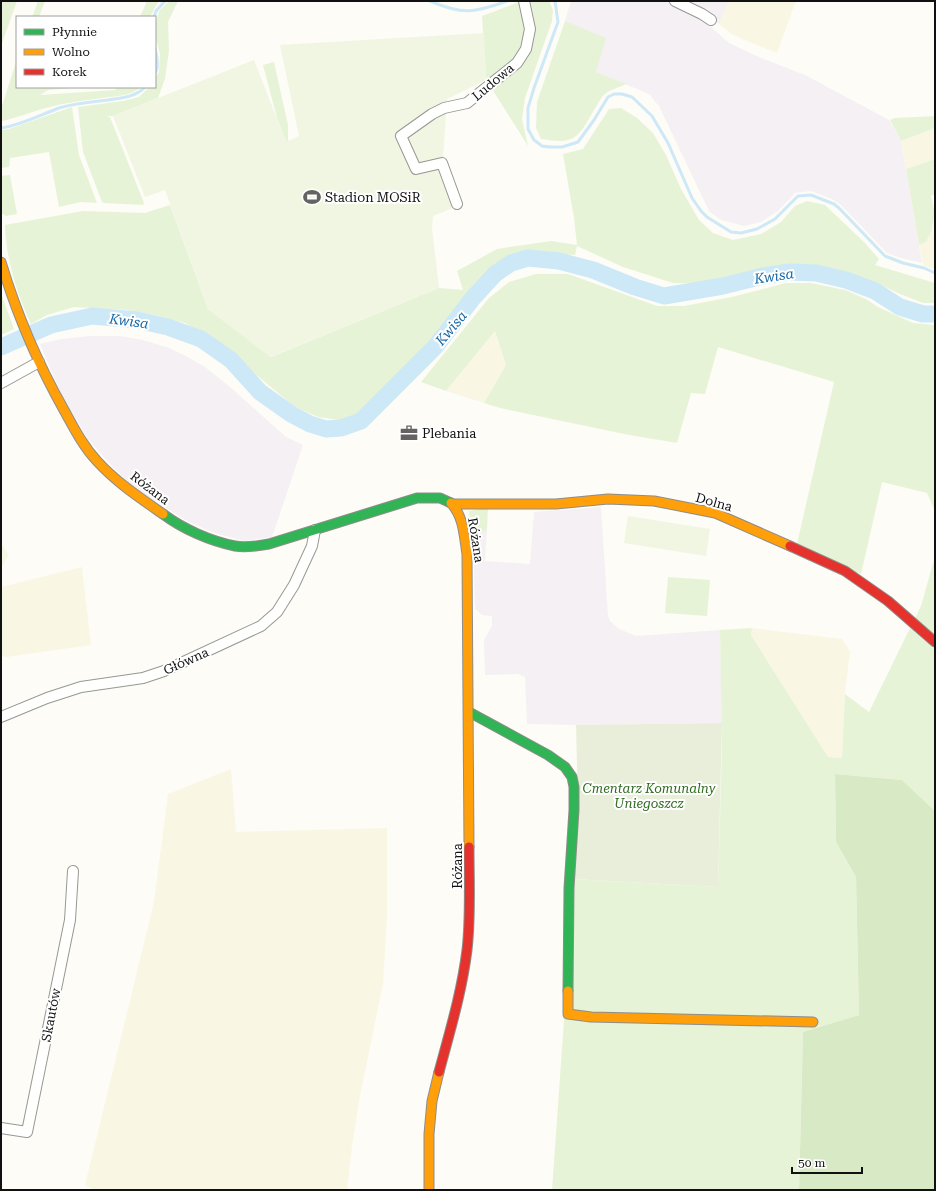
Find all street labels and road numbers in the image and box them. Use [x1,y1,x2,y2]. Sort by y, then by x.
street label: Ludowa [469,60,517,104]
street label: Różana [127,468,173,508]
street label: Dolna [694,490,734,514]
street label: Różana [465,516,487,564]
street label: Główna [161,644,211,678]
street label: Różana [450,843,465,889]
street label: Skautów [38,987,64,1043]

